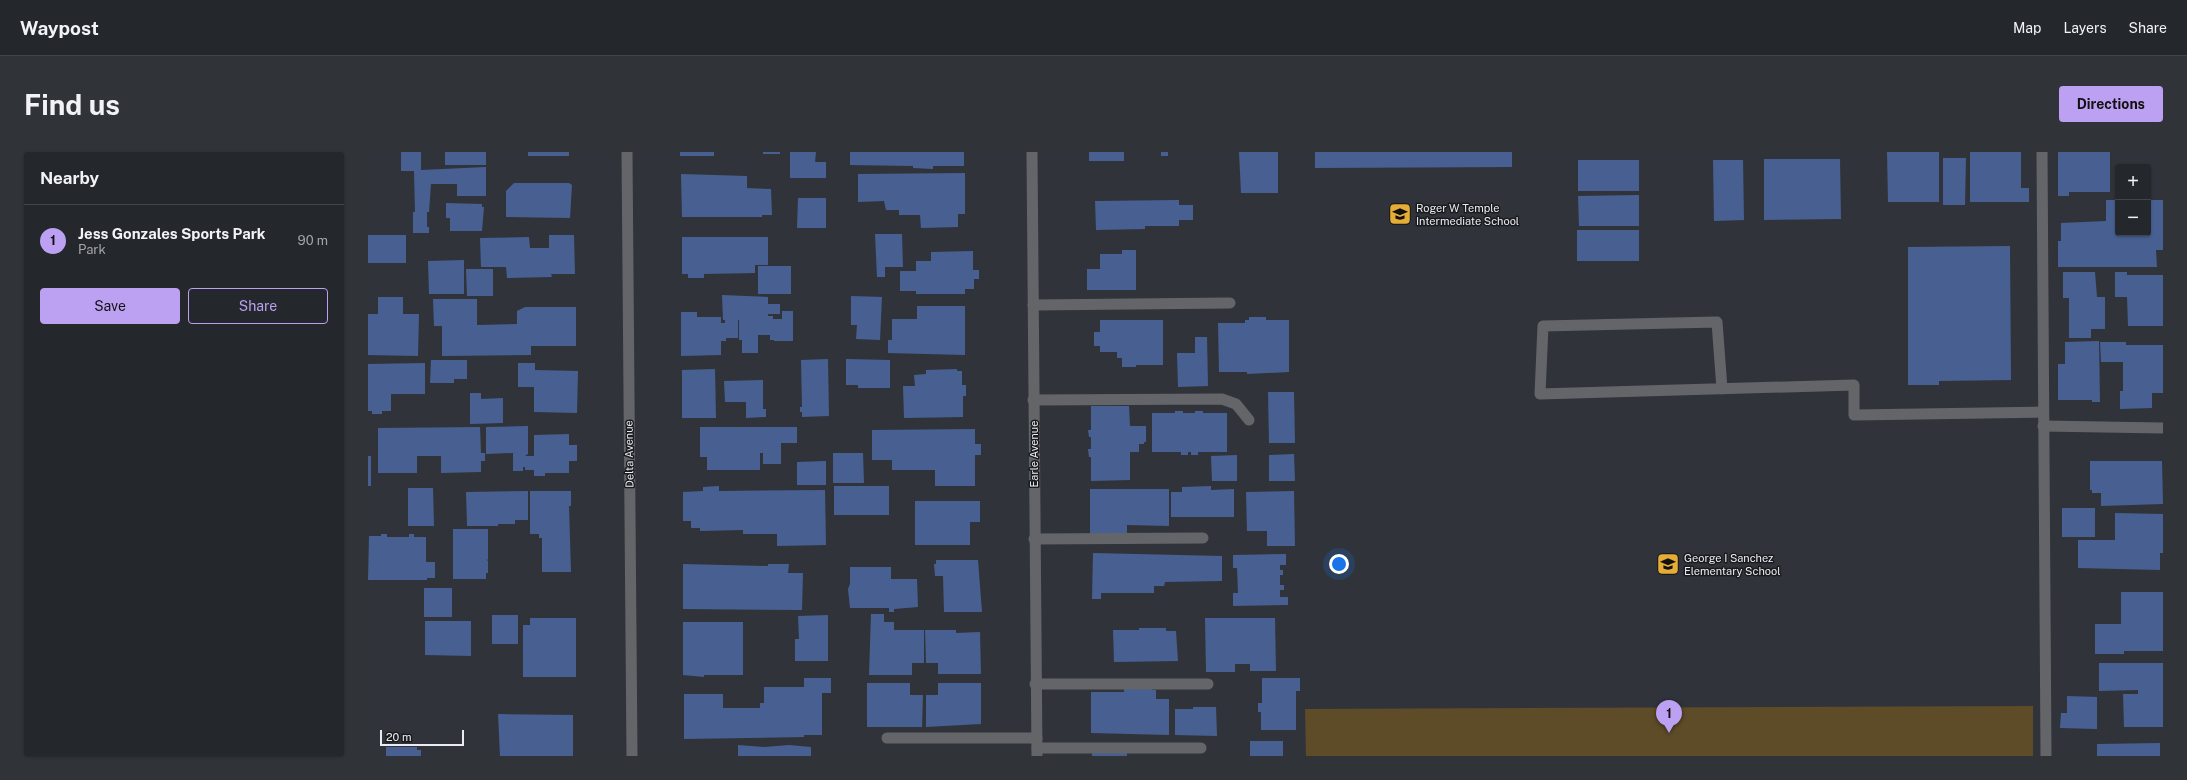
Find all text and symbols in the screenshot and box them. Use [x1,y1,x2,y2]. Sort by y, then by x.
text: Waypost [20,17,99,39]
text: Map [2013,20,2041,36]
text: Layers [2063,20,2107,36]
text: Share [2129,20,2167,36]
button: Directions [2059,86,2163,122]
text: Find us [24,88,120,121]
map controls [2115,164,2151,236]
button: + [2115,164,2151,200]
text: Nearby [40,168,99,188]
button: − [2115,200,2151,236]
school or university icon: Roger W Temple Intermediate School [1387,201,1413,227]
place label: Roger W Temple Intermediate School [1416,202,1519,227]
text: Jess Gonzales Sports Park [78,225,266,242]
text: 1 [50,233,56,248]
text: 90 m [298,233,328,248]
text: Park [78,242,106,257]
button: Save [40,288,180,324]
button: Share [188,288,328,324]
street label: Delta Avenue [622,420,636,488]
street label: Earle Avenue [1028,421,1040,487]
school or university icon: George I Sanchez Elementary School [1655,551,1681,577]
place label: George I Sanchez Elementary School [1684,552,1781,577]
your location [1329,554,1349,574]
pin: 1 [1656,700,1682,733]
scale bar [380,728,464,747]
text: 20 m [386,731,411,743]

